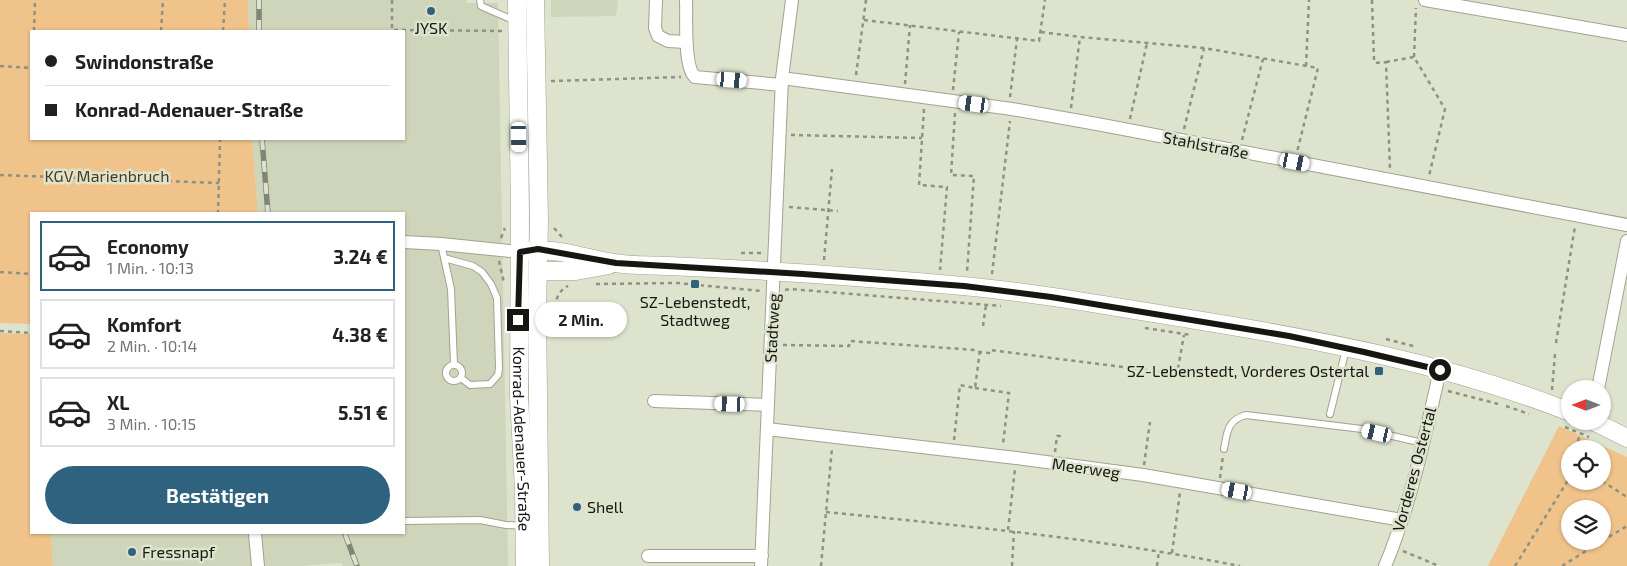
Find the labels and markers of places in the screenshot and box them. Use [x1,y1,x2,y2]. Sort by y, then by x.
marker: JYSK [425,5,437,17]
place label: JYSK [415,18,448,37]
marker: SZ-Lebenstedt, Stadtweg [689,278,701,290]
place label: SZ-Lebenstedt, Stadtweg [640,292,750,329]
place label: SZ-Lebenstedt, Vorderes Ostertal [1127,361,1369,380]
marker: SZ-Lebenstedt, Vorderes Ostertal [1373,365,1385,377]
place label: Shell [587,497,624,516]
marker: Shell [571,501,583,513]
place label: Fressnapf [142,542,216,561]
marker: Fressnapf [126,546,138,558]

